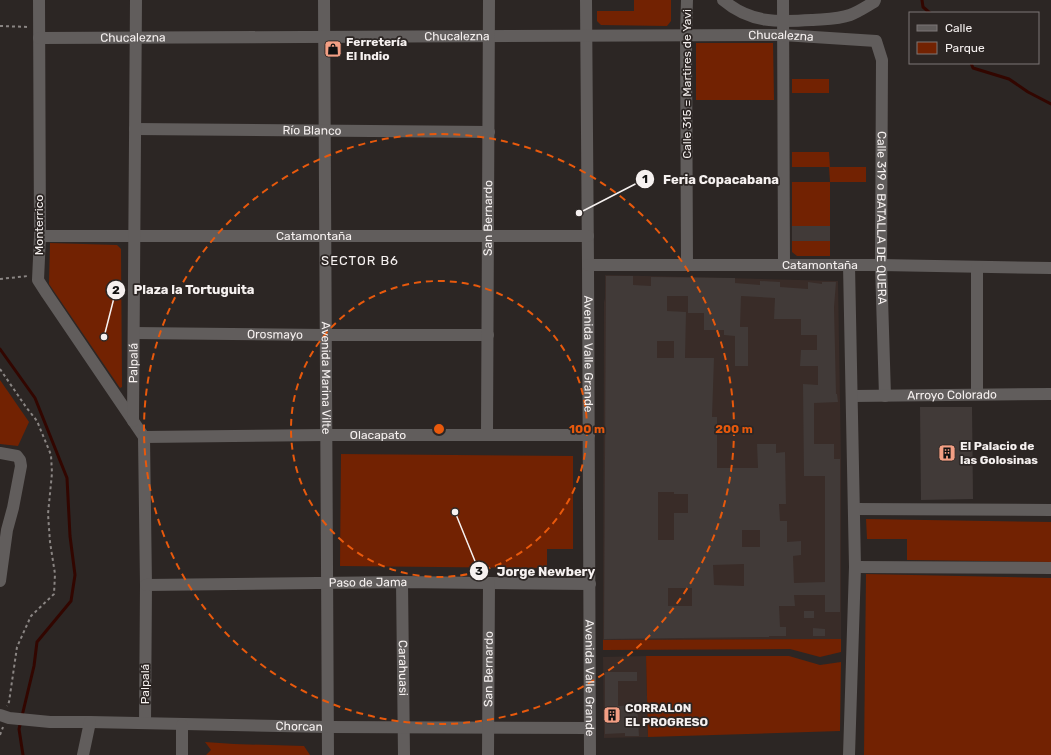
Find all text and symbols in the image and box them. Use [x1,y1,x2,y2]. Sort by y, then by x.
street label: Calle 315 = Martires de Yavi [680,9,694,159]
legend [909,12,1039,64]
text: Calle [945,21,972,35]
street label: Chucalezna [748,28,814,44]
street label: Chucalezna [424,29,490,43]
street label: Chucalezna [100,30,166,45]
place label: Ferretería El Indio [346,35,407,63]
shop icon: Ferretería El Indio [323,39,343,59]
text: Parque [945,41,985,55]
street label: Río Blanco [282,123,342,138]
street label: Calle 319 o BATALLA DE QUERA [874,131,889,305]
callout: Feria Copacabana [635,167,787,192]
text: 1 [642,172,648,186]
text: Feria Copacabana [663,172,779,187]
street label: San Bernardo [481,180,495,256]
street label: Monterrico [32,195,46,255]
street label: Catamontaña [276,229,352,243]
district label: SECTOR B6 [321,253,399,268]
street label: Catamontaña [782,258,858,272]
callout: Plaza la Tortuguita [106,277,263,302]
text: Plaza la Tortuguita [134,282,255,297]
text: 2 [112,283,120,297]
street label: Avenida Valle Grande [581,295,596,413]
street label: Avenida Marina Vilte [319,321,333,435]
street label: Orosmayo [247,327,303,342]
street label: Palpalá [126,343,141,383]
street label: Arroyo Colorado [907,388,997,402]
centre of rings [432,422,446,436]
text: 100 m [569,422,605,436]
text: 200 m [715,422,753,436]
street label: Olacapato [350,428,406,442]
place label: El Palacio de las Golosinas [960,439,1038,467]
building icon: El Palacio de las Golosinas [937,443,957,463]
callout: Jorge Newbery [469,559,603,584]
text: 3 [475,564,483,578]
text: Jorge Newbery [497,564,596,579]
street label: Paso de Jama [329,575,407,590]
street label: Avenida Valle Grande [582,619,597,737]
street label: San Bernardo [481,631,496,707]
street label: Carahuasi [396,640,410,696]
street label: Palpalá [138,664,152,704]
place label: CORRALON EL PROGRESO [625,701,708,729]
building icon: CORRALON EL PROGRESO [602,705,622,725]
street label: Chorcan [276,719,323,734]

